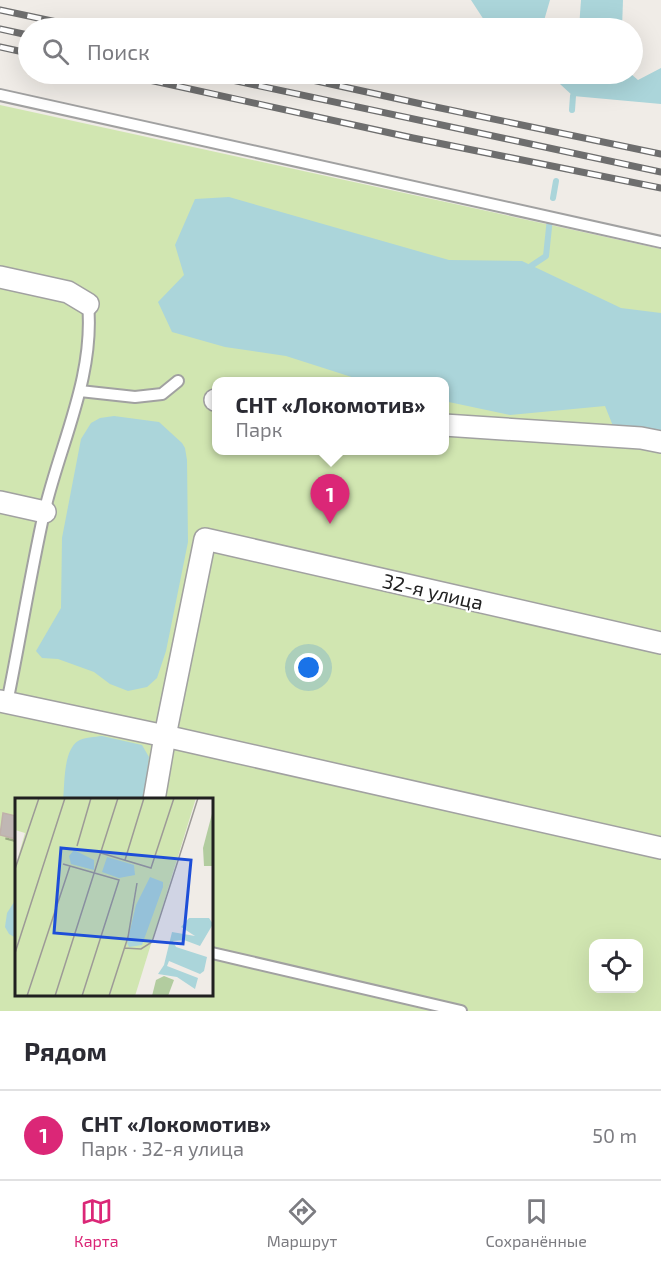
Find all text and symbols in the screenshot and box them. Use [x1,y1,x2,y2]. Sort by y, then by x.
search box [18,18,643,84]
icon: search [39,35,72,68]
text: Поиск [87,38,150,64]
popup [212,377,449,455]
text: СНТ «Локомотив» [236,391,425,417]
text: Парк [236,417,282,441]
pin: 1 [310,474,350,524]
street label: 32-я улица [380,568,486,615]
your location [294,653,323,682]
inset map [15,798,213,996]
map controls [589,939,643,993]
button: locate [589,939,643,993]
text: Рядом [24,1035,107,1066]
text: СНТ «Локомотив» [81,1110,271,1136]
text: 1 [39,1123,48,1147]
text: 50 m [592,1123,637,1147]
text: Парк · 32-я улица [81,1136,244,1160]
tab: Карта [74,1195,119,1250]
tab: Маршрут [267,1195,337,1250]
tab: Сохранённые [486,1195,587,1250]

